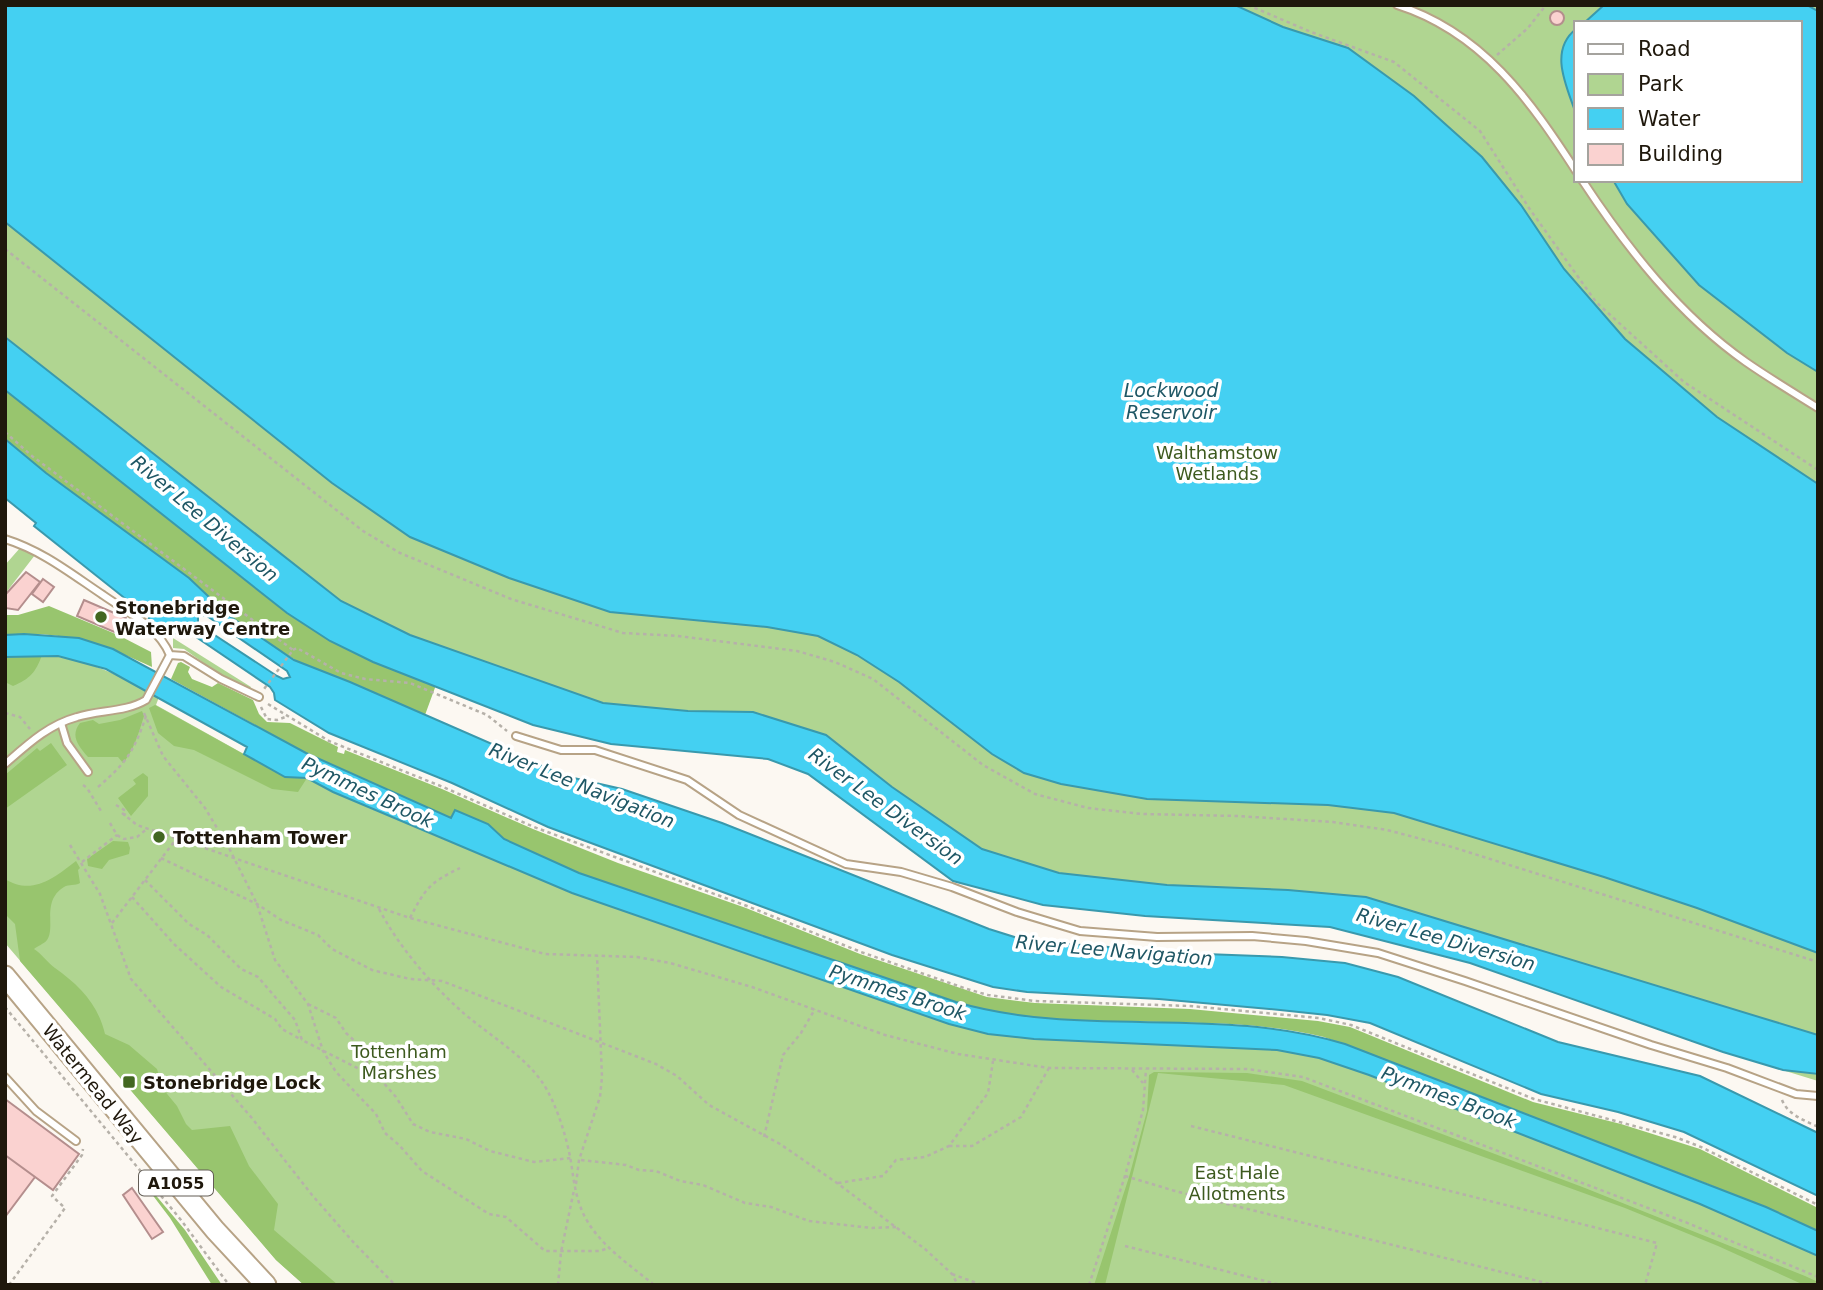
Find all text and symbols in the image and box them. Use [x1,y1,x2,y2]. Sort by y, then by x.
legend [1574,21,1802,182]
text: Road [1638,37,1691,61]
text: Park [1638,72,1684,96]
text: Water [1638,107,1700,131]
text: Building [1638,142,1723,166]
water label: Lockwood Reservoir [1124,379,1219,423]
park label: Walthamstow Wetlands [1156,442,1278,484]
water label: River Lee Diversion [127,450,283,586]
place label: Stonebridge Waterway Centre [115,597,290,639]
marker: Stonebridge Waterway Centre [93,609,109,625]
water label: River Lee Navigation [486,738,678,832]
water label: River Lee Diversion [805,743,967,869]
water label: Pymmes Brook [299,752,438,832]
place label: Tottenham Tower [173,827,348,848]
marker: Tottenham Tower [151,829,167,845]
water label: River Lee Diversion [1354,903,1538,975]
water label: River Lee Navigation [1015,930,1213,970]
water label: Pymmes Brook [827,960,970,1025]
street label: Watermead Way [38,1020,148,1148]
park label: Tottenham Marshes [350,1041,447,1083]
water label: Pymmes Brook [1379,1061,1520,1133]
place label: Stonebridge Lock [143,1072,322,1093]
marker: Stonebridge Lock [121,1074,137,1090]
park label: East Hale Allotments [1189,1162,1285,1204]
road number: A1055 [139,1170,213,1196]

